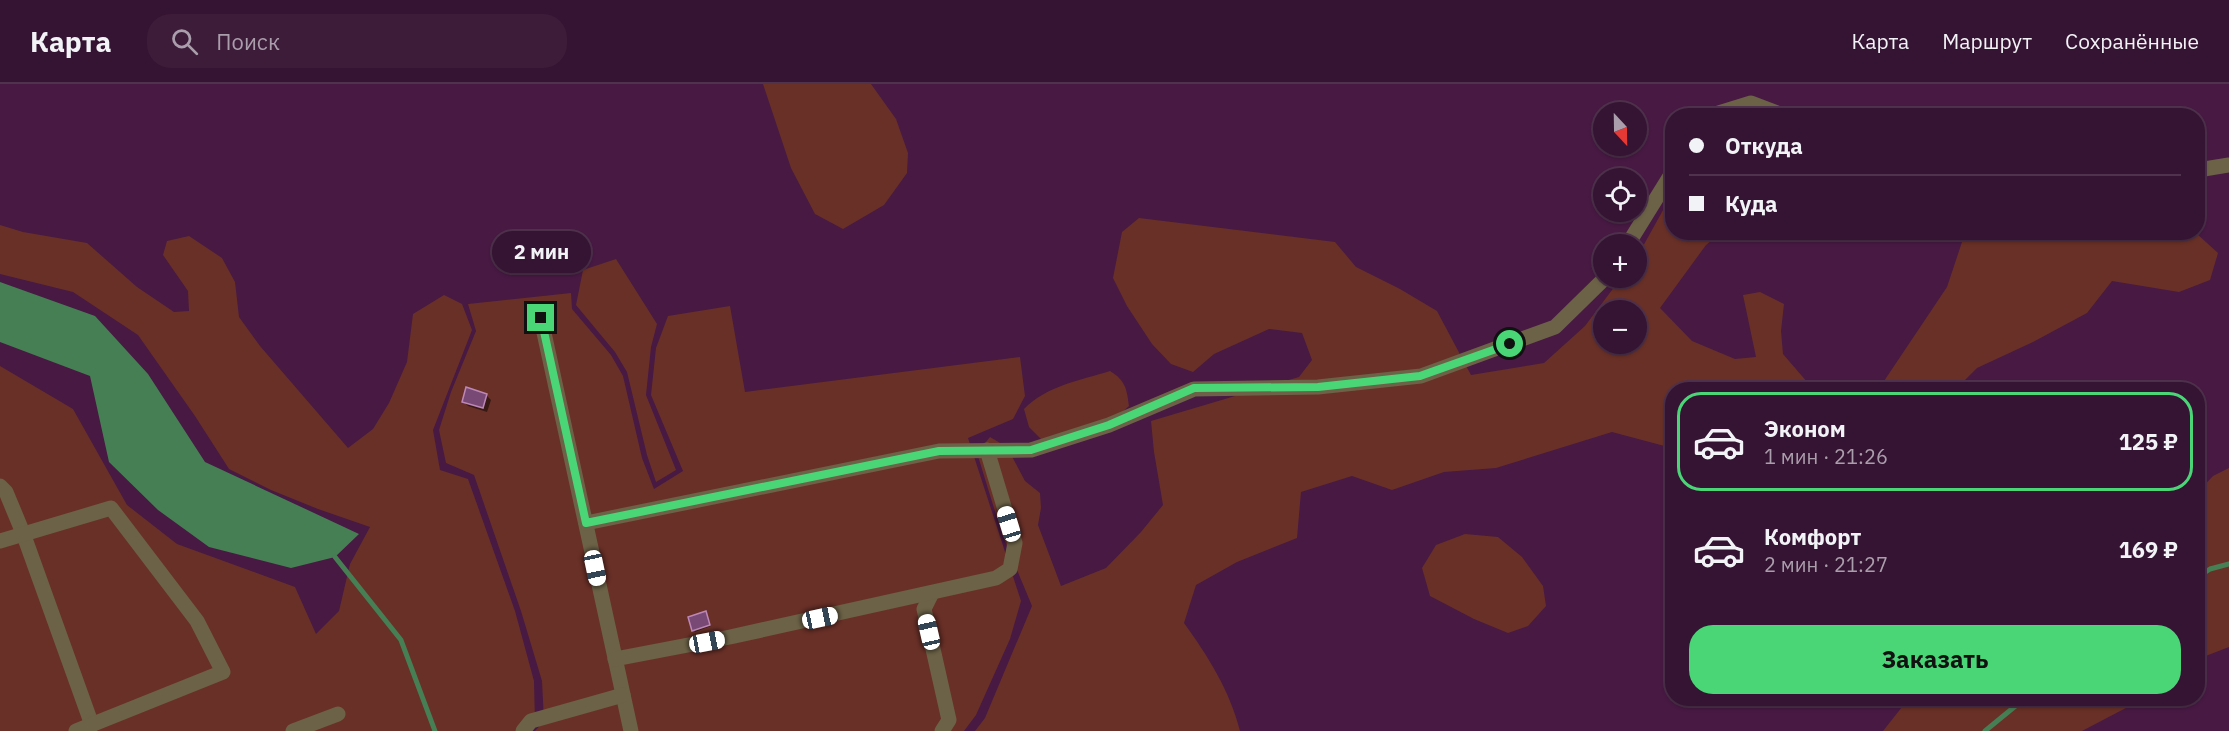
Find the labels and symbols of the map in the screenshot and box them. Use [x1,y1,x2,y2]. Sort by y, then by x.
north arrow [1593,102,1647,156]
callout: 2 мин [492,231,590,273]
route end [527,304,554,331]
route start [1496,330,1523,357]
car [995,504,1023,544]
car [582,549,608,587]
car [801,605,839,631]
car [916,612,942,652]
car [688,630,726,654]

